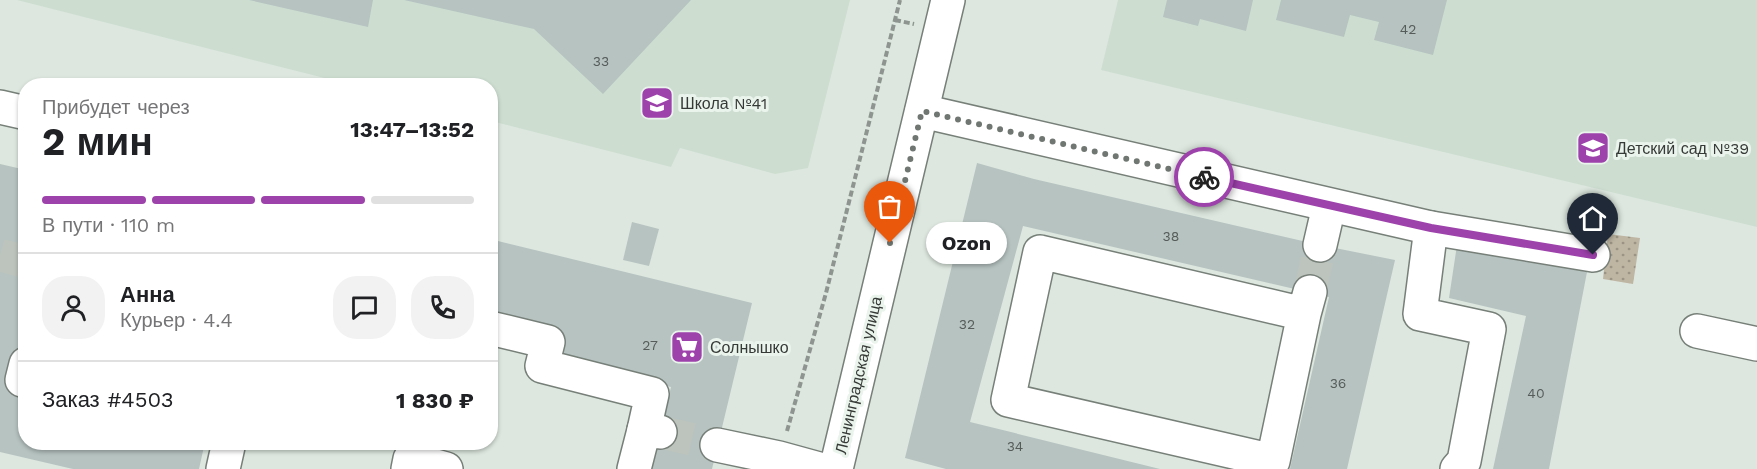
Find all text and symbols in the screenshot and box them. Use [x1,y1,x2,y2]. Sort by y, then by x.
house number: 42 [1400,21,1416,37]
house number: 33 [593,53,609,69]
school or university icon: Школа №41 [639,85,675,121]
place label: Школа №41 [680,94,767,113]
text: Прибудет через [42,95,190,119]
text: 13:47–13:52 [350,117,474,142]
text: 2 мин [42,119,153,164]
school or university icon: Детский сад №39 [1575,130,1611,166]
place label: Детский сад №39 [1616,139,1749,158]
courier [1174,147,1234,207]
icon: bike [1188,161,1221,194]
pin [864,181,915,243]
icon: bag [873,190,906,223]
pin [1567,193,1618,255]
icon: home [1576,202,1609,235]
text: В пути · 110 m [42,213,175,237]
callout: Ozon [926,222,1007,264]
house number: 38 [1163,228,1179,244]
text: Ozon [942,231,991,255]
button: person [42,276,105,339]
button: chat [333,276,396,339]
button: phone [411,276,474,339]
text: Анна [120,282,175,307]
street label: Ленинградская улица [831,294,886,456]
text: Курьер · 4.4 [120,308,233,332]
house number: 32 [959,316,975,332]
supermarket icon: Солнышко [669,329,705,365]
house number: 27 [642,337,658,353]
place label: Солнышко [710,338,789,357]
house number: 36 [1330,375,1346,391]
house number: 40 [1527,385,1545,401]
text: Заказ #4503 [42,387,174,412]
text: 1 830 ₽ [396,388,474,413]
house number: 34 [1007,438,1023,454]

